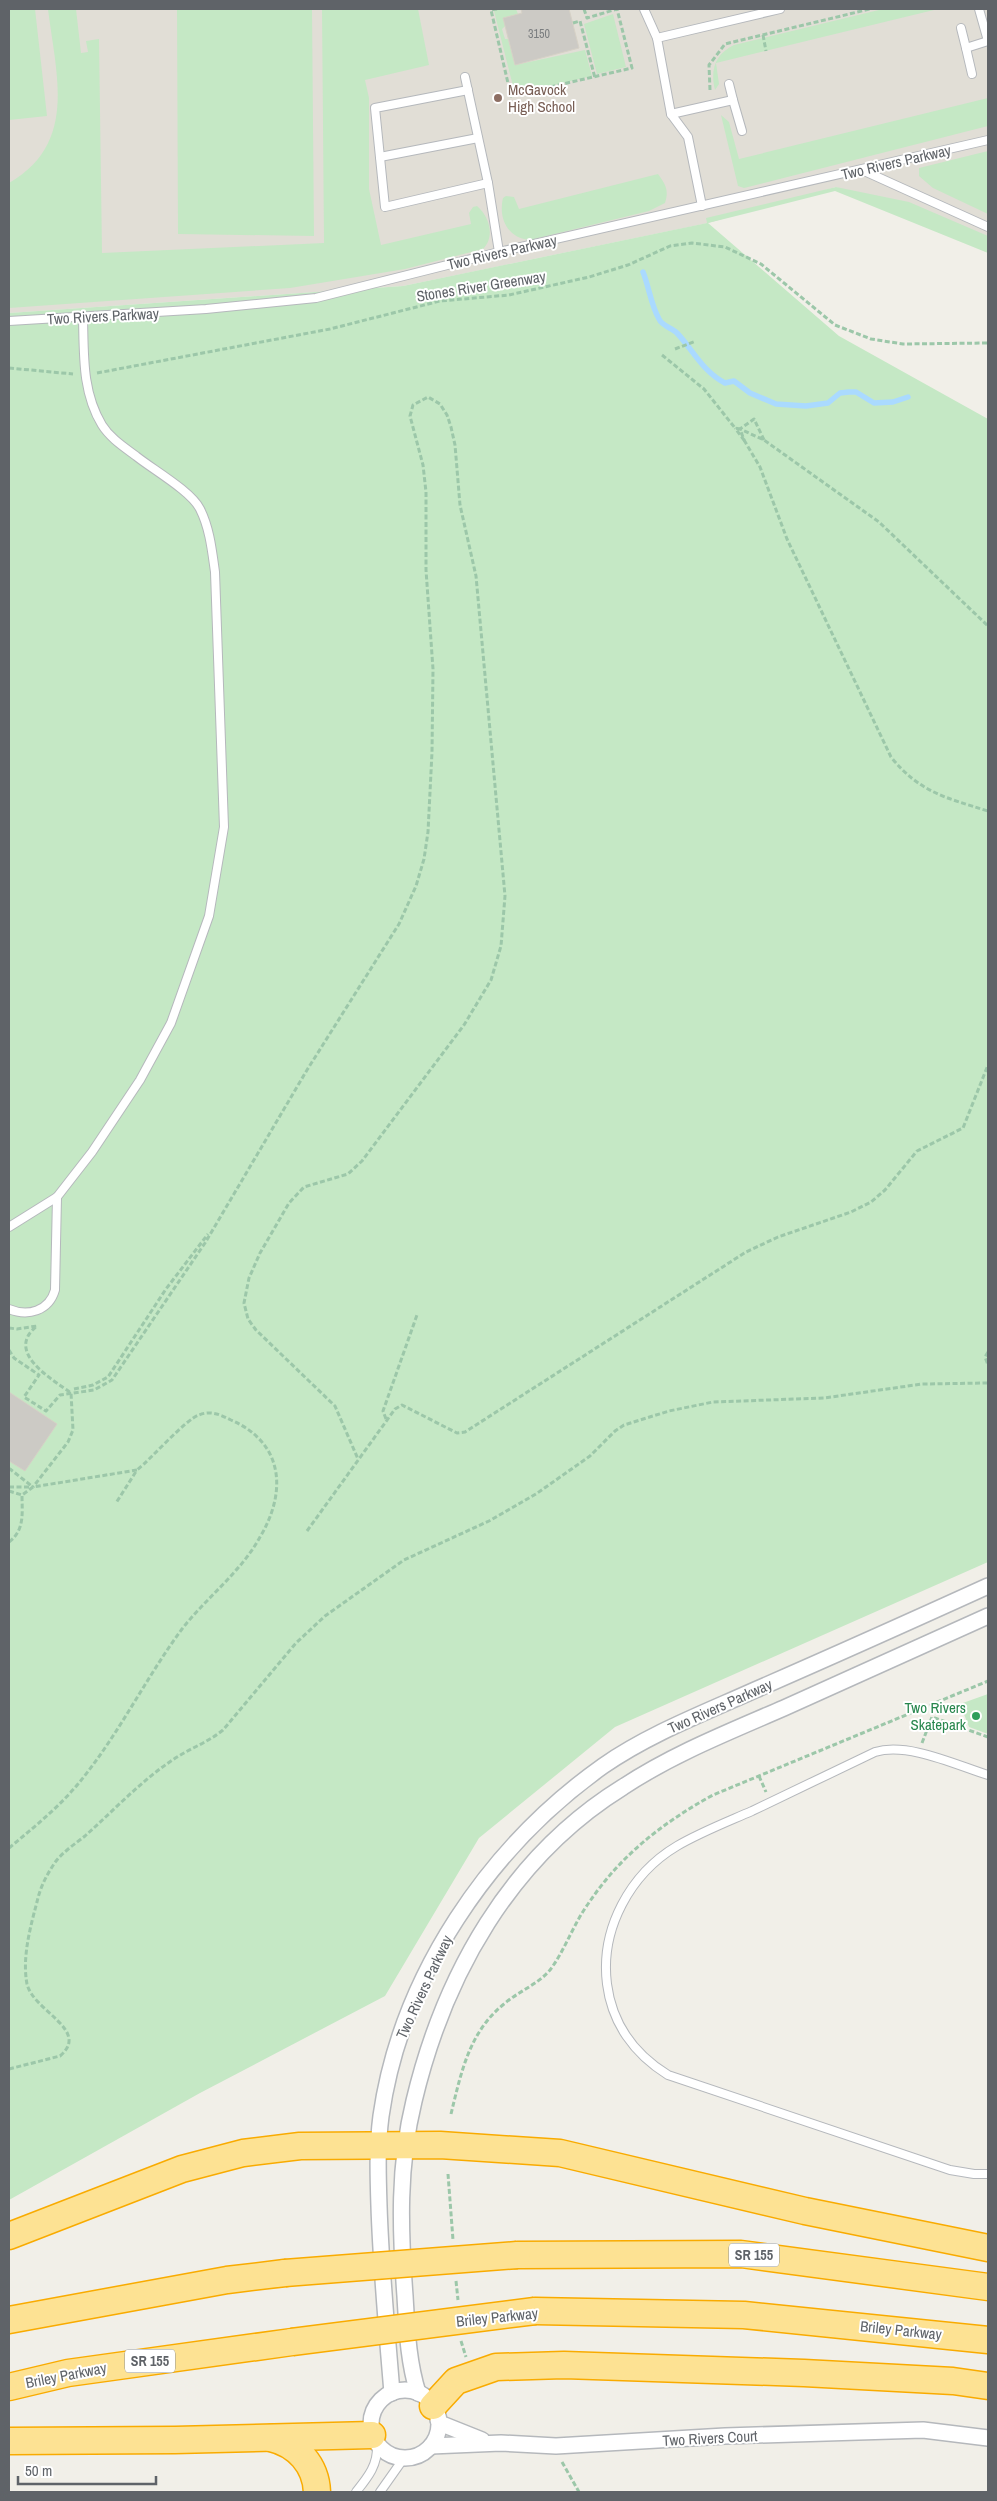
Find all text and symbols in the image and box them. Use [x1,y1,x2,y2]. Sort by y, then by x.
house number: 3150 [528,26,550,42]
place label: McGavock High School [508,79,575,117]
marker: McGavock High School [492,92,504,104]
street label: Two Rivers Parkway [839,139,954,185]
street label: Two Rivers Parkway [445,229,560,275]
street label: Stones River Greenway [415,265,548,307]
street label: Two Rivers Parkway [46,303,160,329]
street label: Two Rivers Parkway [665,1673,776,1738]
place label: Two Rivers Skatepark [904,1697,967,1735]
marker: Two Rivers Skatepark [970,1710,982,1722]
street label: Two Rivers Parkway [391,1931,458,2042]
road number: SR 155 [729,2244,779,2266]
street label: Briley Parkway [455,2302,540,2332]
street label: Briley Parkway [859,2315,944,2345]
road number: SR 155 [125,2350,175,2372]
street label: Briley Parkway [24,2357,109,2393]
street label: Two Rivers Court [662,2425,759,2451]
scale bar [18,2454,155,2486]
text: 50 m [25,2460,52,2481]

